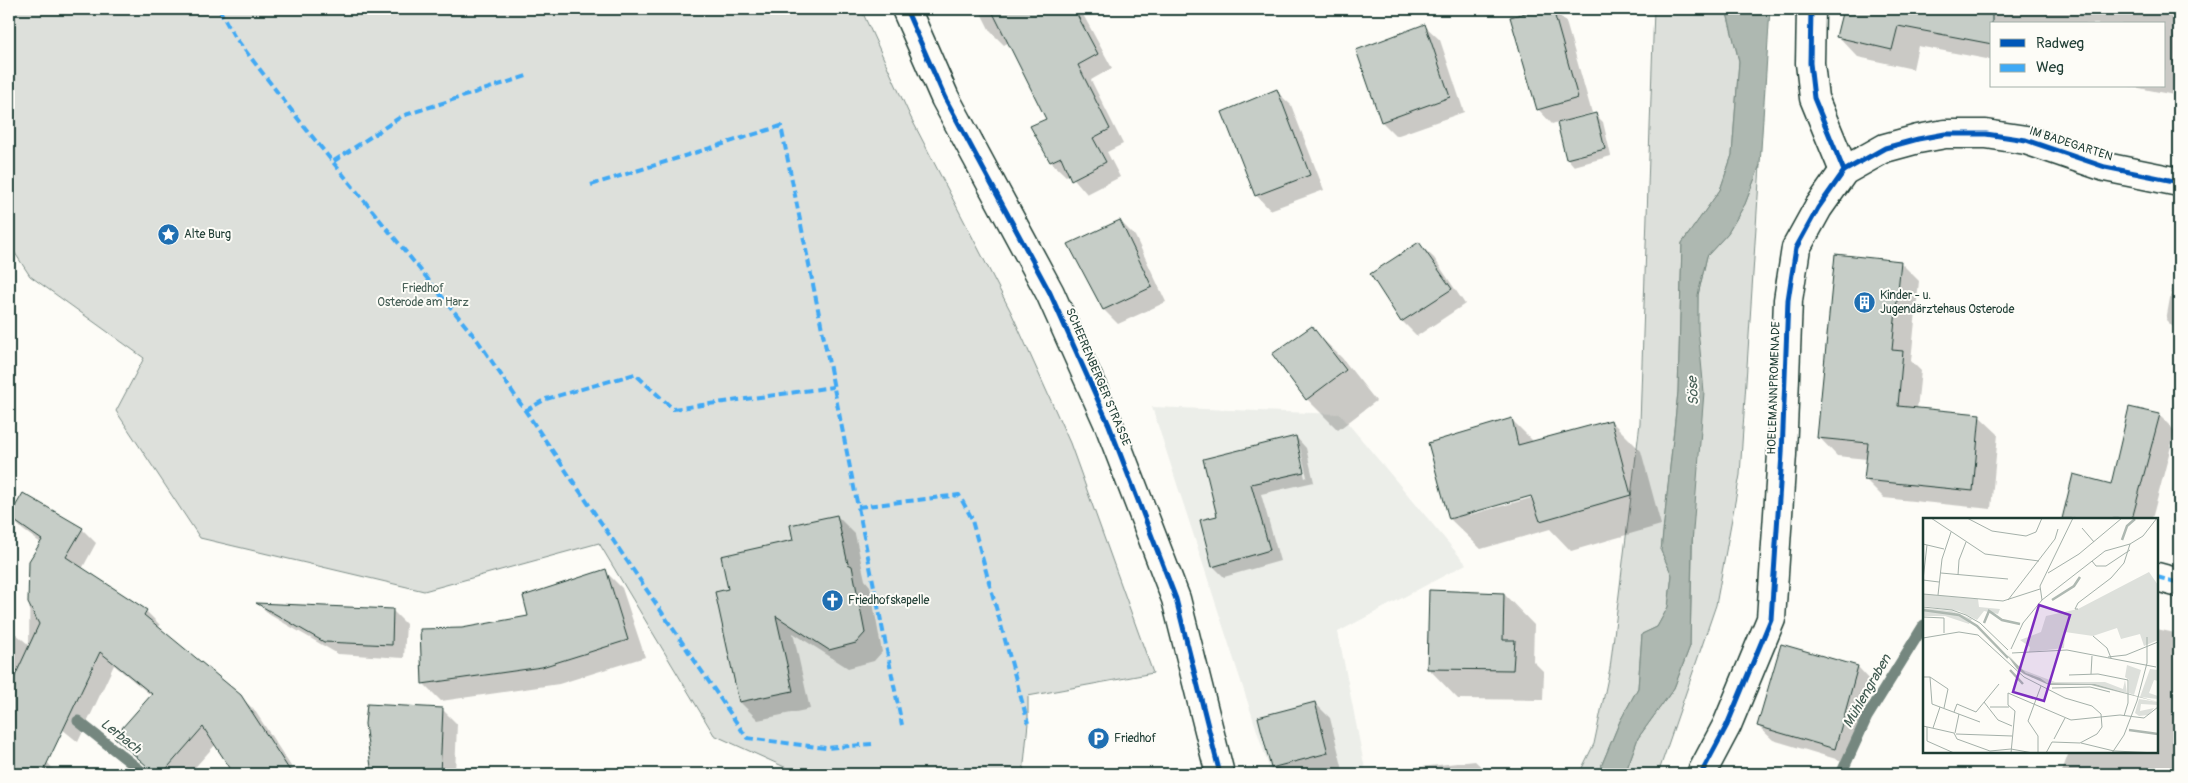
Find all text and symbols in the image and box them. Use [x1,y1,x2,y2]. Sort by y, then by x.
legend [1990,22,2166,88]
text: Radweg [2036,34,2084,53]
text: Weg [2036,58,2064,77]
street label: IM BADEGARTEN [2027,123,2115,165]
place icon: Alte Burg [156,222,180,246]
place label: Alte Burg [184,227,231,242]
park label: Friedhof Osterode am Harz [377,281,469,310]
place label: Kinder - u. Jugendärztehaus Osterode [1880,288,2014,317]
building icon: Kinder - u. Jugendärztehaus Osterode [1852,290,1876,314]
street label: SCHEERENBERGER STRASSE [1062,306,1134,448]
street label: HOELEMANNPROMENADE [1764,321,1784,455]
water label: Söse [1684,374,1702,406]
inset map [1923,518,2158,753]
church icon: Friedhofskapelle [820,588,844,612]
place label: Friedhofskapelle [848,593,930,608]
water label: Mühlengraben [1839,650,1895,731]
water label: Lerbach [97,715,146,758]
parking icon: Friedhof [1086,726,1110,750]
place label: Friedhof [1114,731,1157,746]

